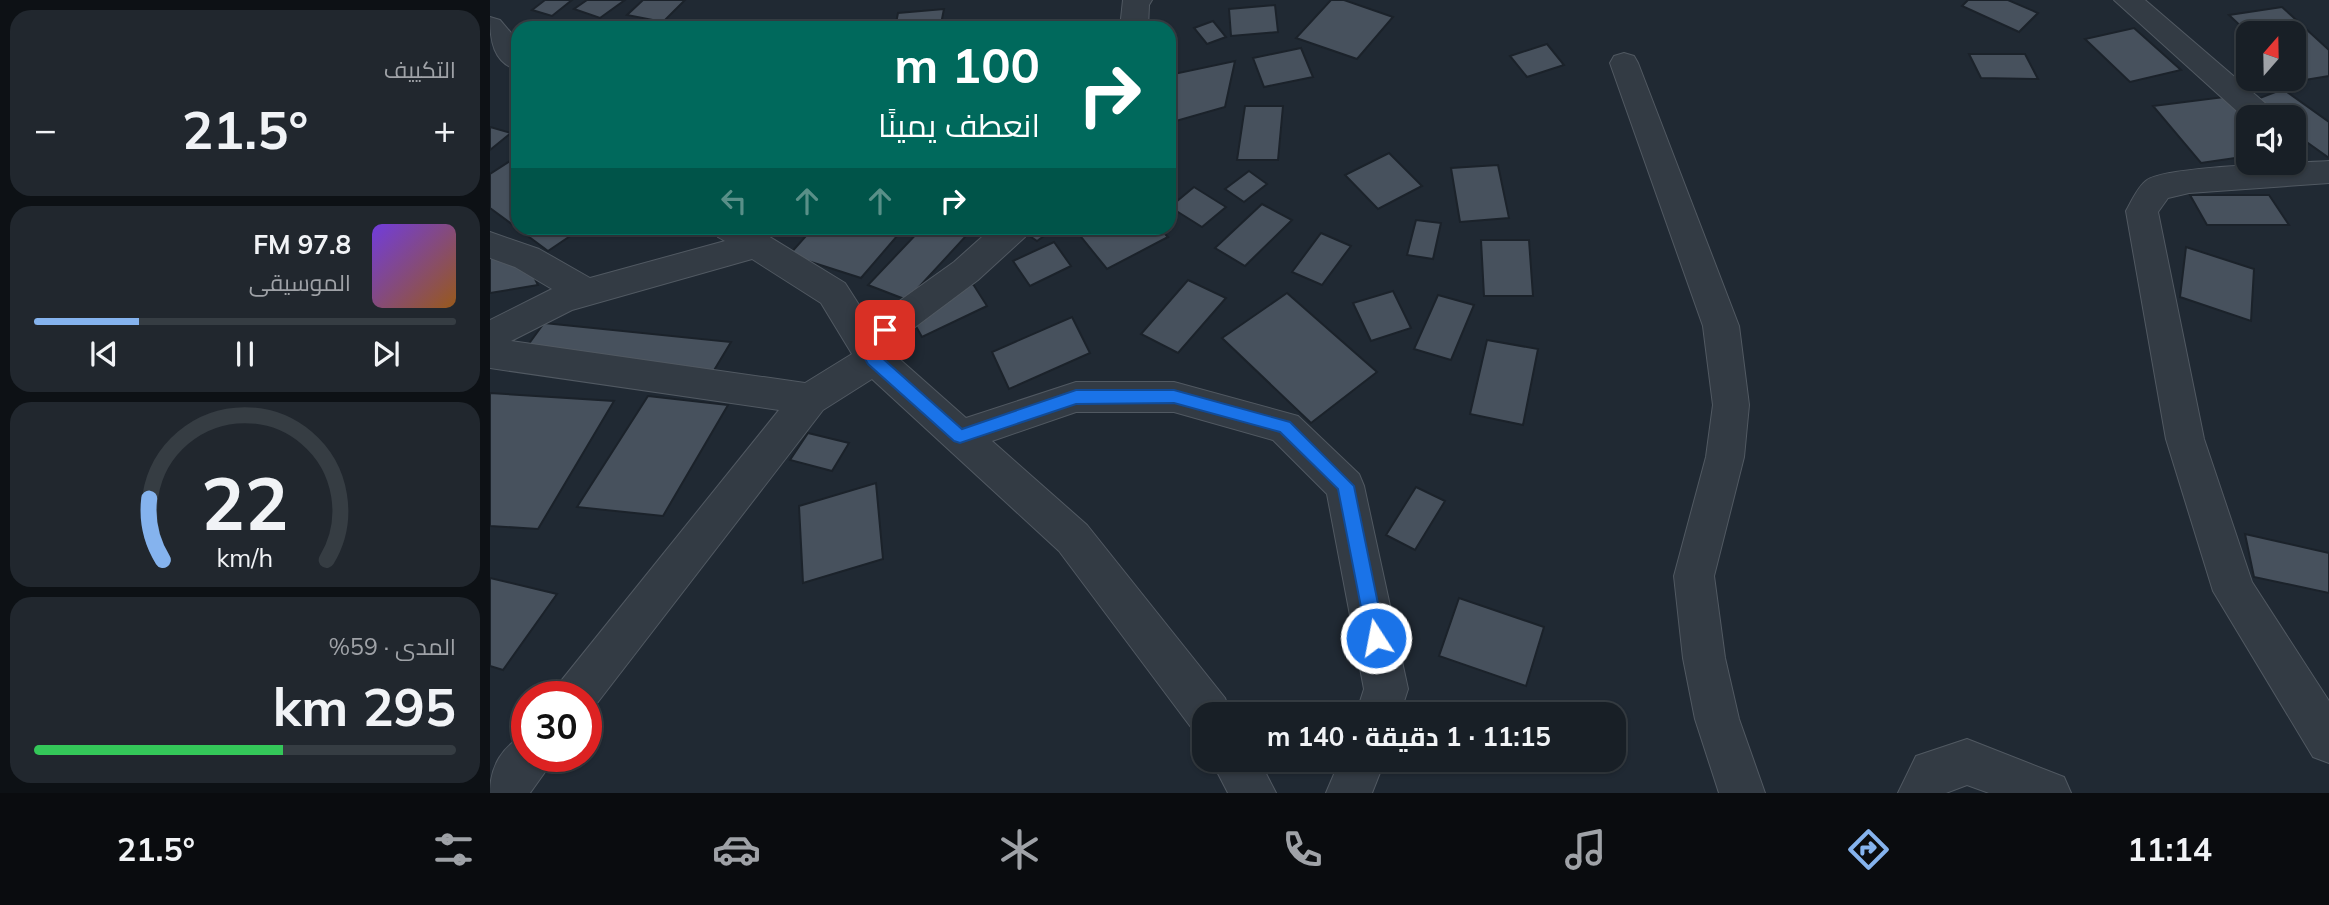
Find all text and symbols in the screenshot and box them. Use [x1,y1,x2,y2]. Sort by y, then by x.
north arrow [2236,21,2306,91]
map controls [2236,21,2306,175]
text: 100 m [894,34,1040,95]
icon: right [1064,49,1155,140]
text: التكييف [384,55,456,84]
text: 21.5° [182,97,308,162]
text: − [34,105,57,153]
text: + [433,105,456,153]
text: انعطف يمينًا [878,105,1040,145]
button: sound [2236,105,2306,175]
icon: left [715,182,753,220]
icon: ahead [788,182,826,220]
icon: ahead [861,182,899,220]
icon: right [934,182,972,220]
text: 97.8 FM [253,228,351,261]
text: الموسيقى [249,268,351,297]
pin [855,300,915,360]
icon: arrive [866,311,904,349]
icon: previous [85,335,123,373]
icon: pause [226,335,264,373]
icon: next [367,335,405,373]
text: 22 [201,458,289,549]
text: km/h [217,542,273,573]
position arrow [1339,601,1413,675]
text: المدى · 59% [329,632,456,661]
text: 295 km [273,674,456,739]
speed limit sign: 30 [511,681,602,772]
text: 11:15 · 1 دقيقة · 140 m [1267,720,1551,753]
icon: filters [429,825,478,874]
icon: car [712,825,761,874]
icon: climate [995,825,1044,874]
icon: phone [1278,825,1327,874]
icon: music [1561,825,1610,874]
icon: directions [1844,825,1893,874]
text: 21.5° [117,829,195,869]
text: 11:14 [2127,829,2212,869]

